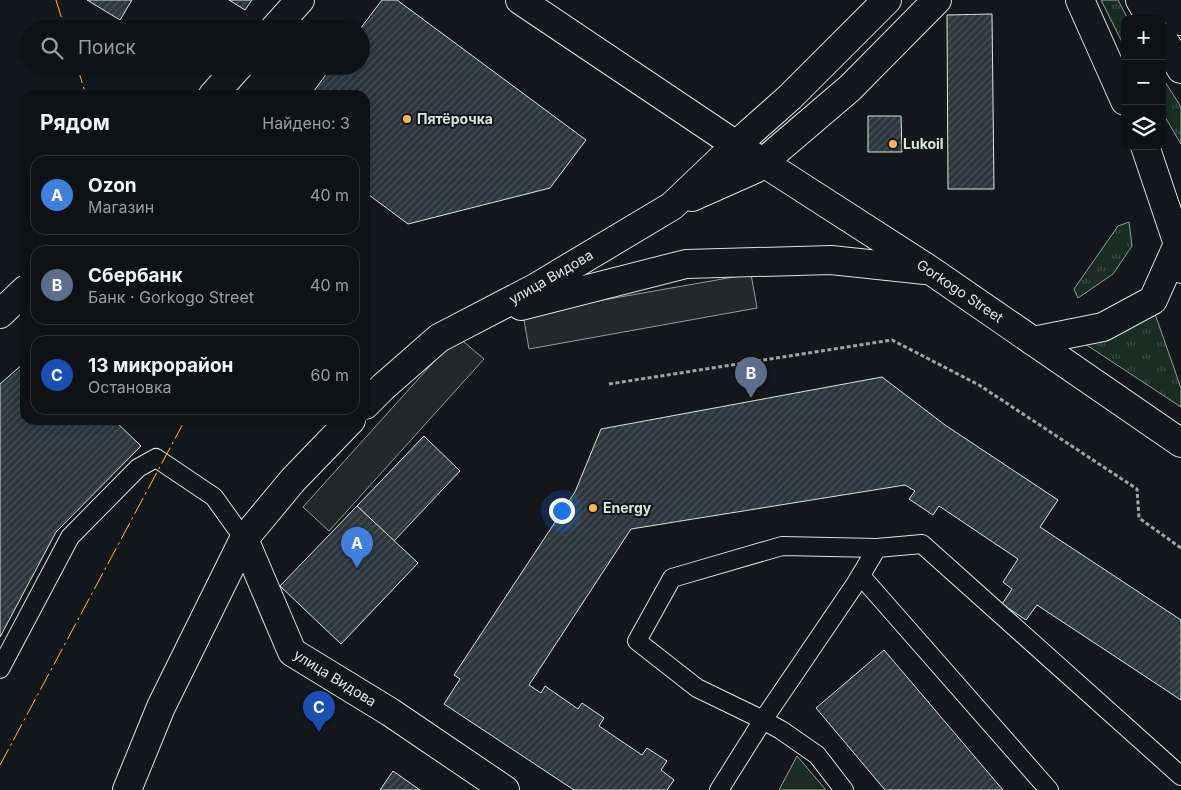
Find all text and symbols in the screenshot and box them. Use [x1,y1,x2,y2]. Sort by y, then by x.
map controls [1121,15,1166,150]
button: + [1121,15,1166,60]
search box [20,20,370,75]
icon: search [38,34,66,62]
text: Поиск [78,36,136,59]
button: − [1121,60,1166,105]
button: layers [1121,105,1166,150]
text: Рядом [40,110,110,135]
place label: Пятёрочка [417,110,493,127]
text: Найдено: 3 [262,113,350,133]
marker: Пятёрочка [401,113,413,125]
place label: Lukoil [903,135,944,152]
marker: Lukoil [887,138,899,150]
text: Ozon [88,174,137,197]
text: A [51,185,63,205]
text: 40 m [310,185,349,205]
text: Магазин [88,197,154,217]
street label: улица Видова [506,246,596,307]
street label: Gorkogo Street [914,255,1007,326]
text: Сбербанк [88,264,182,287]
text: B [52,275,62,295]
text: 40 m [310,275,349,295]
text: Банк · Gorkogo Street [88,287,254,307]
text: 13 микрорайон [88,354,233,377]
pin: B [735,357,767,398]
text: C [51,365,63,385]
text: 60 m [310,365,349,385]
text: Остановка [88,377,172,397]
your location [549,498,575,524]
place label: Energy [603,499,652,516]
marker: Energy [587,502,599,514]
pin: A [341,527,373,568]
street label: улица Видова [291,645,380,710]
pin: C [303,691,335,732]

